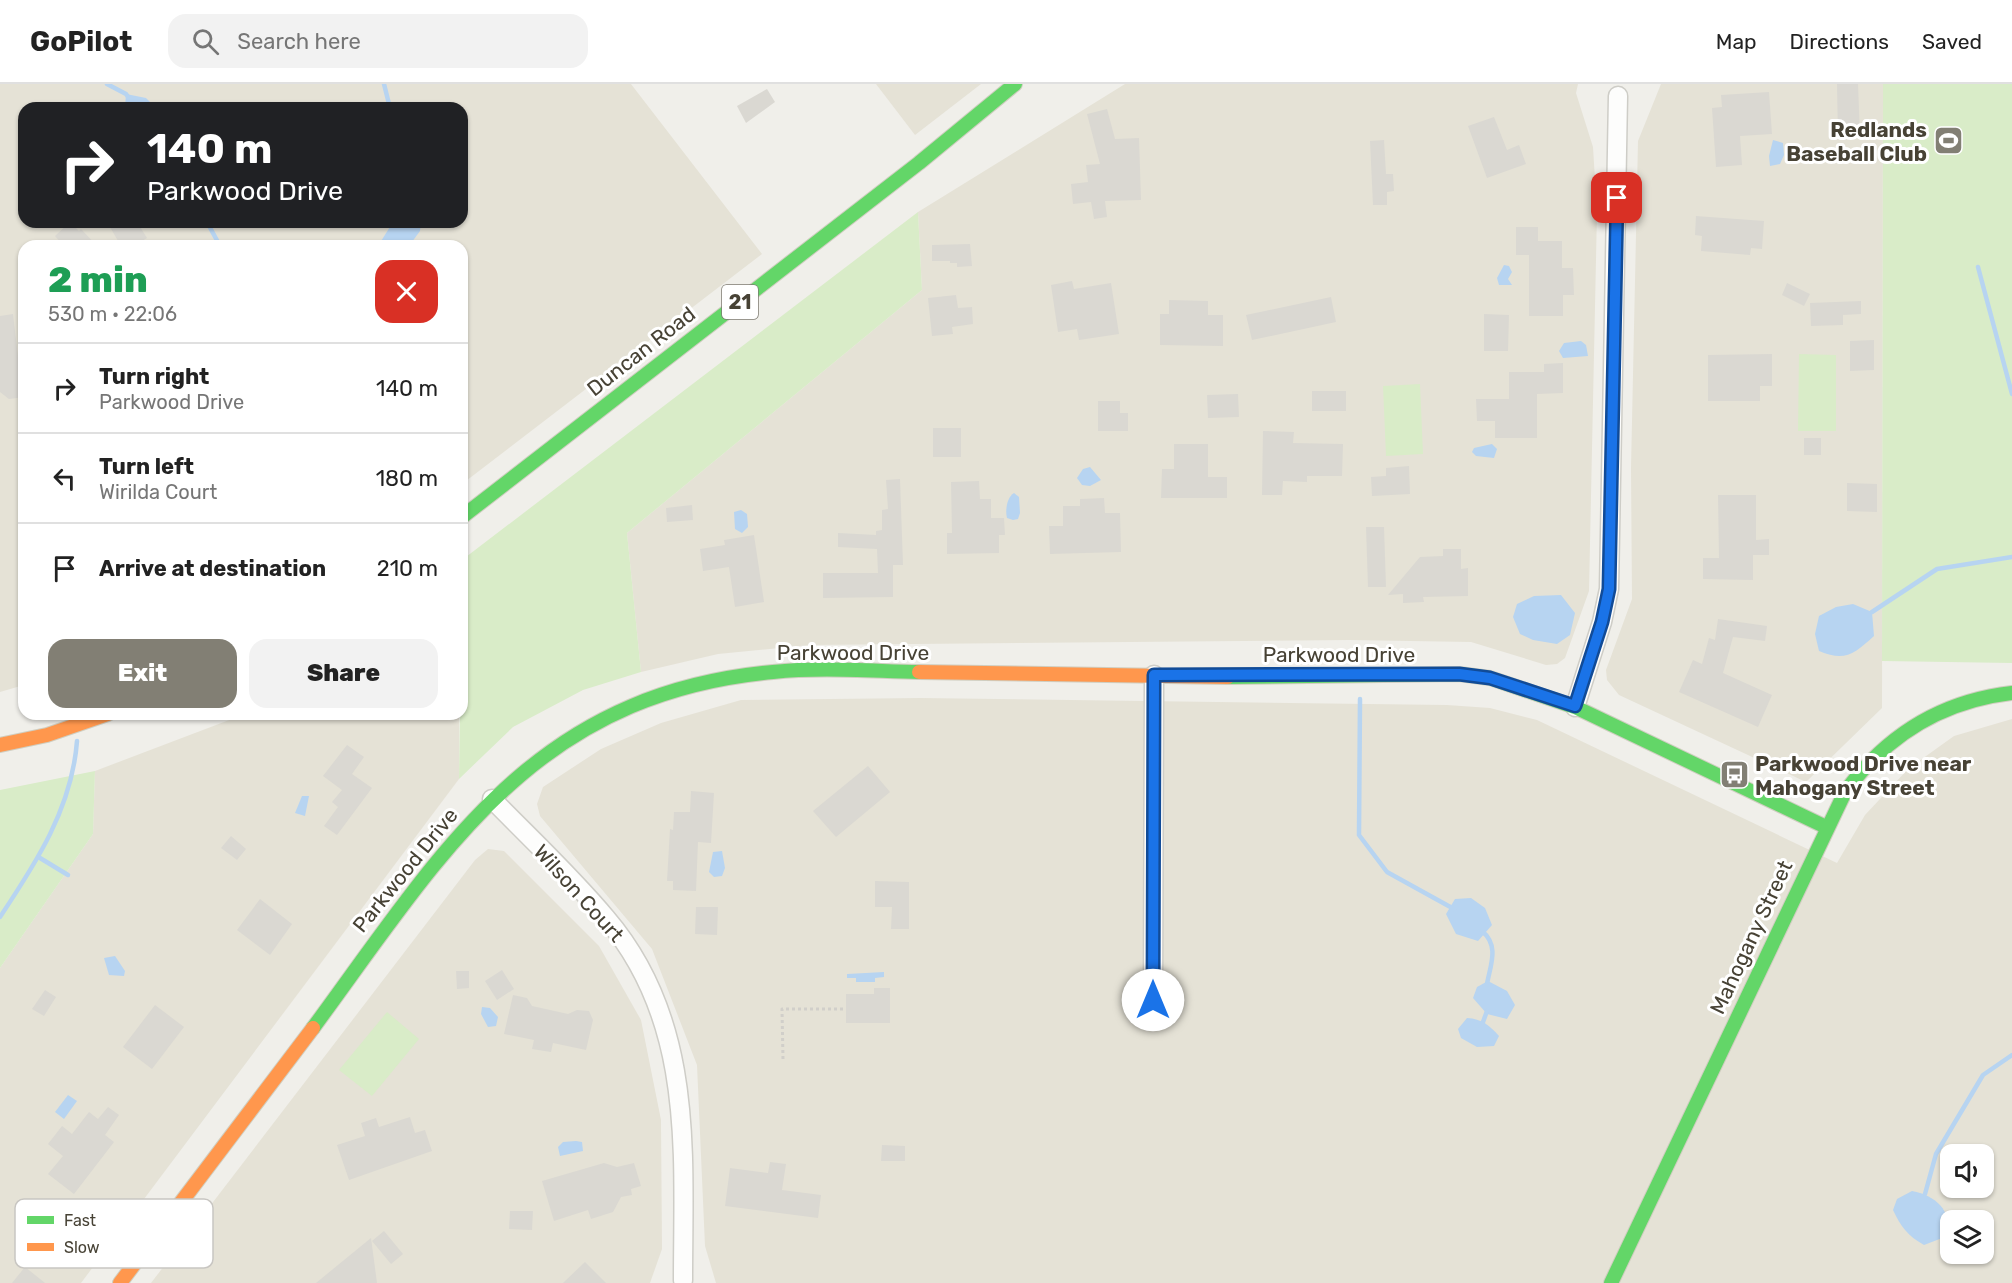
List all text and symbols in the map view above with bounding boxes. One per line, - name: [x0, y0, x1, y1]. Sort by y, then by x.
- search box: [168, 14, 588, 68]
- text: GoPilot: [30, 25, 132, 58]
- icon: search: [189, 25, 222, 58]
- text: Search here: [237, 28, 361, 55]
- text: Map: [1716, 29, 1757, 54]
- text: Directions: [1790, 29, 1889, 54]
- text: Saved: [1922, 29, 1982, 54]
- place label: Redlands Baseball Club: [1786, 117, 1927, 166]
- text: 140 m: [147, 124, 273, 174]
- sports icon: Redlands Baseball Club: [1932, 125, 1964, 157]
- icon: right: [48, 126, 126, 204]
- pin: [1591, 172, 1642, 223]
- text: Parkwood Drive: [147, 175, 343, 207]
- icon: arrive: [1600, 181, 1633, 214]
- text: 2 min: [48, 258, 148, 301]
- button: close: [375, 260, 438, 323]
- road number: 21: [722, 285, 758, 319]
- street label: Duncan Road: [582, 301, 700, 401]
- text: 530 m · 22:06: [48, 302, 177, 326]
- text: Turn right: [99, 363, 209, 390]
- icon: right: [48, 372, 81, 405]
- text: 140 m: [376, 375, 438, 402]
- text: Parkwood Drive: [99, 390, 244, 414]
- text: Turn left: [99, 453, 194, 480]
- icon: left: [48, 462, 81, 495]
- text: 180 m: [376, 465, 438, 492]
- text: Wirilda Court: [99, 480, 217, 504]
- icon: arrive: [48, 552, 81, 585]
- text: Arrive at destination: [99, 555, 326, 582]
- text: 210 m: [377, 555, 438, 582]
- button: Exit: [48, 639, 237, 708]
- button: Share: [249, 639, 438, 708]
- street label: Parkwood Drive: [777, 640, 929, 665]
- street label: Parkwood Drive: [1263, 642, 1415, 667]
- place label: Parkwood Drive near Mahogany Street: [1755, 751, 1972, 800]
- bus stop icon: Parkwood Drive near Mahogany Street: [1718, 759, 1750, 791]
- street label: Parkwood Drive: [347, 803, 463, 937]
- street label: Wilson Court: [529, 839, 629, 947]
- street label: Mahogany Street: [1704, 856, 1798, 1018]
- position arrow: [1121, 968, 1185, 1032]
- map controls: [1940, 1144, 1994, 1264]
- button: sound: [1940, 1144, 1994, 1198]
- legend: [15, 1199, 213, 1268]
- button: layers: [1940, 1210, 1994, 1264]
- text: Fast: [64, 1211, 96, 1230]
- text: Slow: [64, 1238, 100, 1257]

